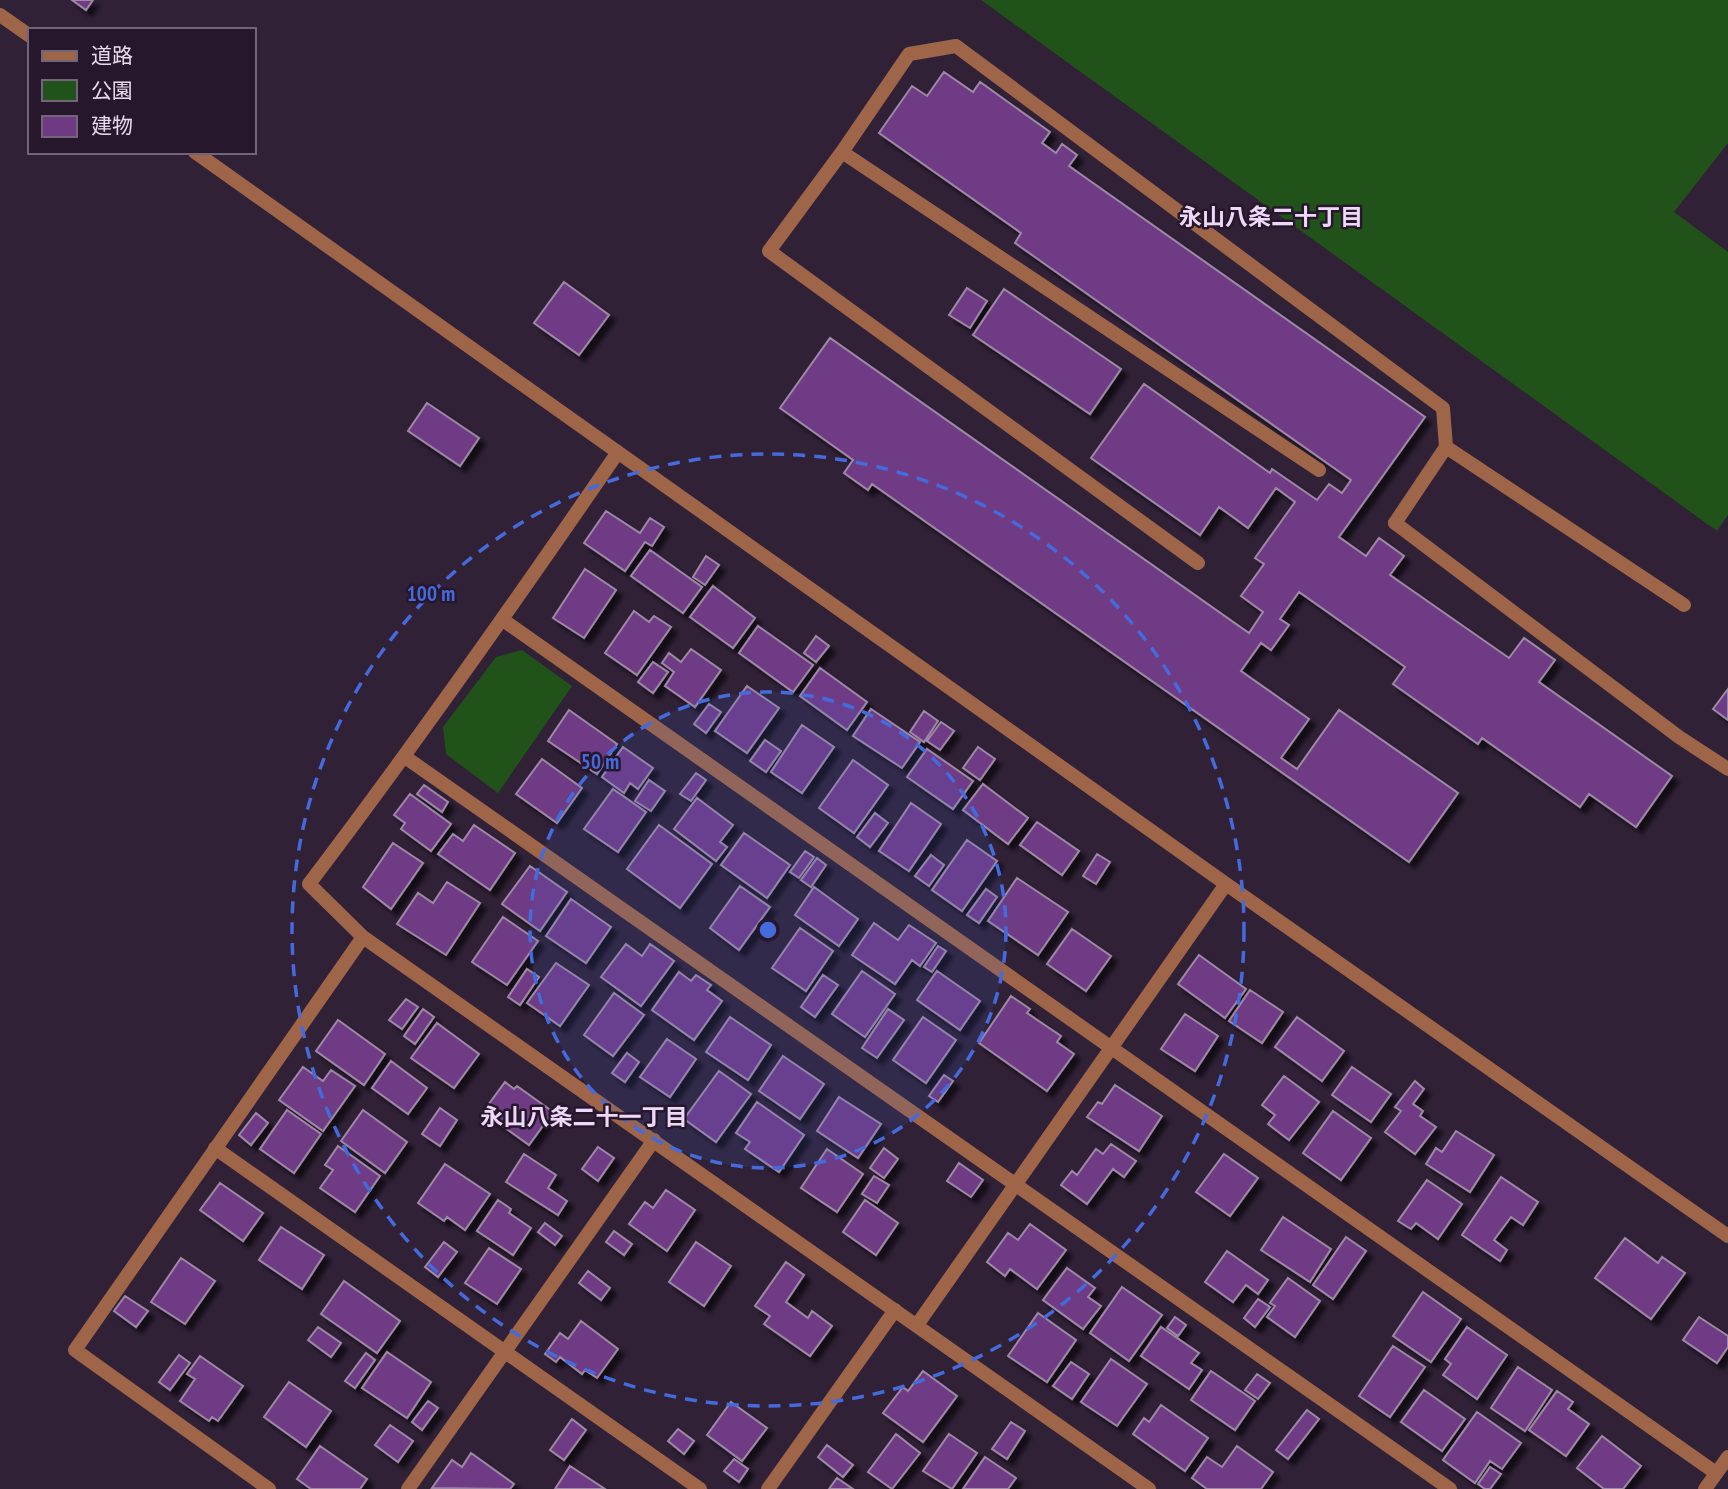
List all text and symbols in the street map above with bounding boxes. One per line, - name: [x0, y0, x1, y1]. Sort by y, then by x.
- legend: [28, 28, 256, 154]
- text: 道路: [91, 42, 133, 69]
- text: 公園: [91, 77, 133, 104]
- text: 建物: [91, 112, 133, 139]
- district label: 永山八条二十丁目: [1179, 202, 1363, 231]
- text: 100 m: [407, 580, 455, 607]
- text: 50 m: [581, 748, 619, 775]
- centre of rings: [756, 918, 780, 942]
- district label: 永山八条二十一丁目: [481, 1102, 688, 1131]

